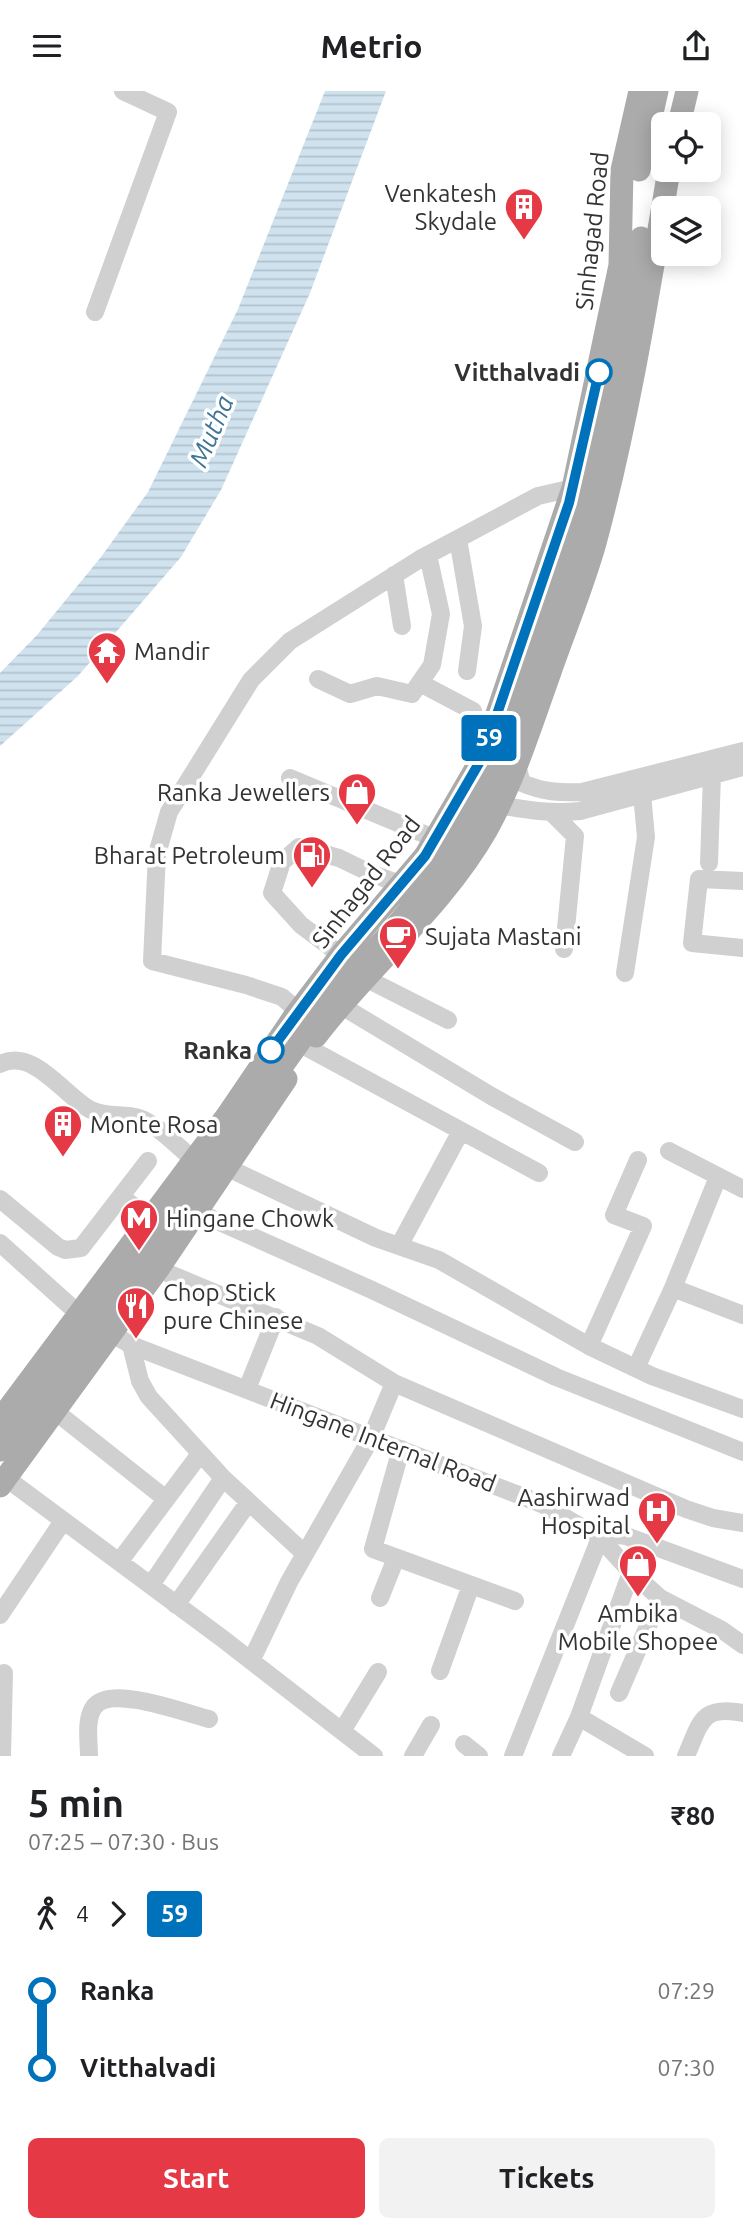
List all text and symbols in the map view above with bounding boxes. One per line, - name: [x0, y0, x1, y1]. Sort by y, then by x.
- icon: menu: [28, 27, 66, 65]
- icon: share: [677, 27, 715, 65]
- text: Metrio: [320, 28, 423, 64]
- map controls: [651, 112, 721, 266]
- button: locate: [651, 112, 721, 182]
- street label: Sinhagad Road: [570, 150, 614, 312]
- place label: Venkatesh Skydale: [384, 180, 497, 235]
- building icon: Venkatesh Skydale: [503, 186, 545, 241]
- button: layers: [651, 196, 721, 266]
- place label: Vitthalvadi: [454, 359, 580, 386]
- marker: Vitthalvadi: [586, 359, 612, 385]
- water label: Mutha: [183, 391, 239, 471]
- temple icon: Mandir: [86, 630, 128, 685]
- place label: Mandir: [134, 638, 210, 665]
- line badge: 59: [458, 715, 520, 761]
- text: 59: [475, 724, 503, 751]
- shop icon: Ranka Jewellers: [336, 771, 378, 826]
- place label: Ranka Jewellers: [157, 779, 330, 806]
- street label: Sinhagad Road: [306, 811, 426, 953]
- fuel station icon: Bharat Petroleum: [291, 834, 333, 889]
- place label: Bharat Petroleum: [94, 842, 285, 869]
- cafe icon: Sujata Mastani: [377, 915, 419, 970]
- place label: Sujata Mastani: [425, 923, 582, 950]
- place label: Ranka: [183, 1037, 252, 1064]
- marker: Ranka: [258, 1037, 284, 1063]
- building icon: Monte Rosa: [42, 1103, 84, 1158]
- place label: Monte Rosa: [90, 1111, 218, 1138]
- metro station icon: Hingane Chowk: [118, 1197, 160, 1252]
- place label: Hingane Chowk: [166, 1205, 334, 1232]
- place label: Chop Stick pure Chinese: [163, 1279, 303, 1334]
- restaurant icon: Chop Stick pure Chinese: [115, 1285, 157, 1340]
- street label: Hingane Internal Road: [266, 1386, 500, 1498]
- place label: Aashirwad Hospital: [518, 1484, 630, 1539]
- hospital icon: Aashirwad Hospital: [636, 1490, 678, 1545]
- shop icon: Ambika Mobile Shopee: [617, 1543, 659, 1598]
- place label: Ambika Mobile Shopee: [558, 1600, 718, 1655]
- text: 5 min: [28, 1782, 124, 1824]
- text: ₹80: [671, 1801, 715, 1830]
- text: 07:25 – 07:30 · Bus: [28, 1829, 219, 1854]
- icon: walk: [28, 1895, 66, 1933]
- icon: forward: [99, 1895, 137, 1933]
- text: 59: [161, 1900, 188, 1927]
- text: 4: [76, 1901, 89, 1926]
- text: Ranka: [80, 1976, 154, 2005]
- text: 07:29: [657, 1978, 715, 2003]
- text: Vitthalvadi: [80, 2053, 216, 2082]
- text: 07:30: [657, 2055, 715, 2080]
- button: Start: [28, 2138, 365, 2218]
- button: Tickets: [379, 2138, 715, 2218]

